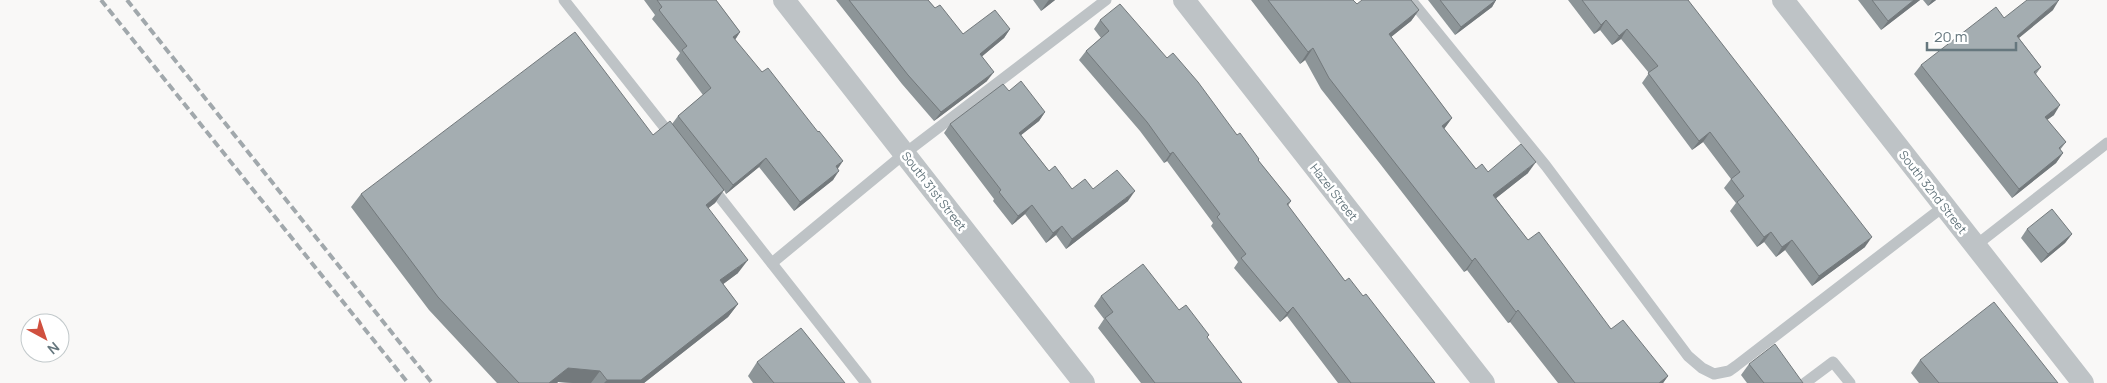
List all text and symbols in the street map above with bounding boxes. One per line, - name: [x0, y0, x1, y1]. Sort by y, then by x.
- scale bar: [1927, 20, 2016, 52]
- text: 20 m: [1934, 26, 1967, 47]
- street label: South 32nd Street: [1895, 147, 1971, 237]
- street label: South 31st Street: [898, 148, 970, 234]
- street label: Hazel Street: [1306, 160, 1362, 224]
- north arrow: [20, 313, 70, 363]
- text: N: [44, 338, 64, 359]

